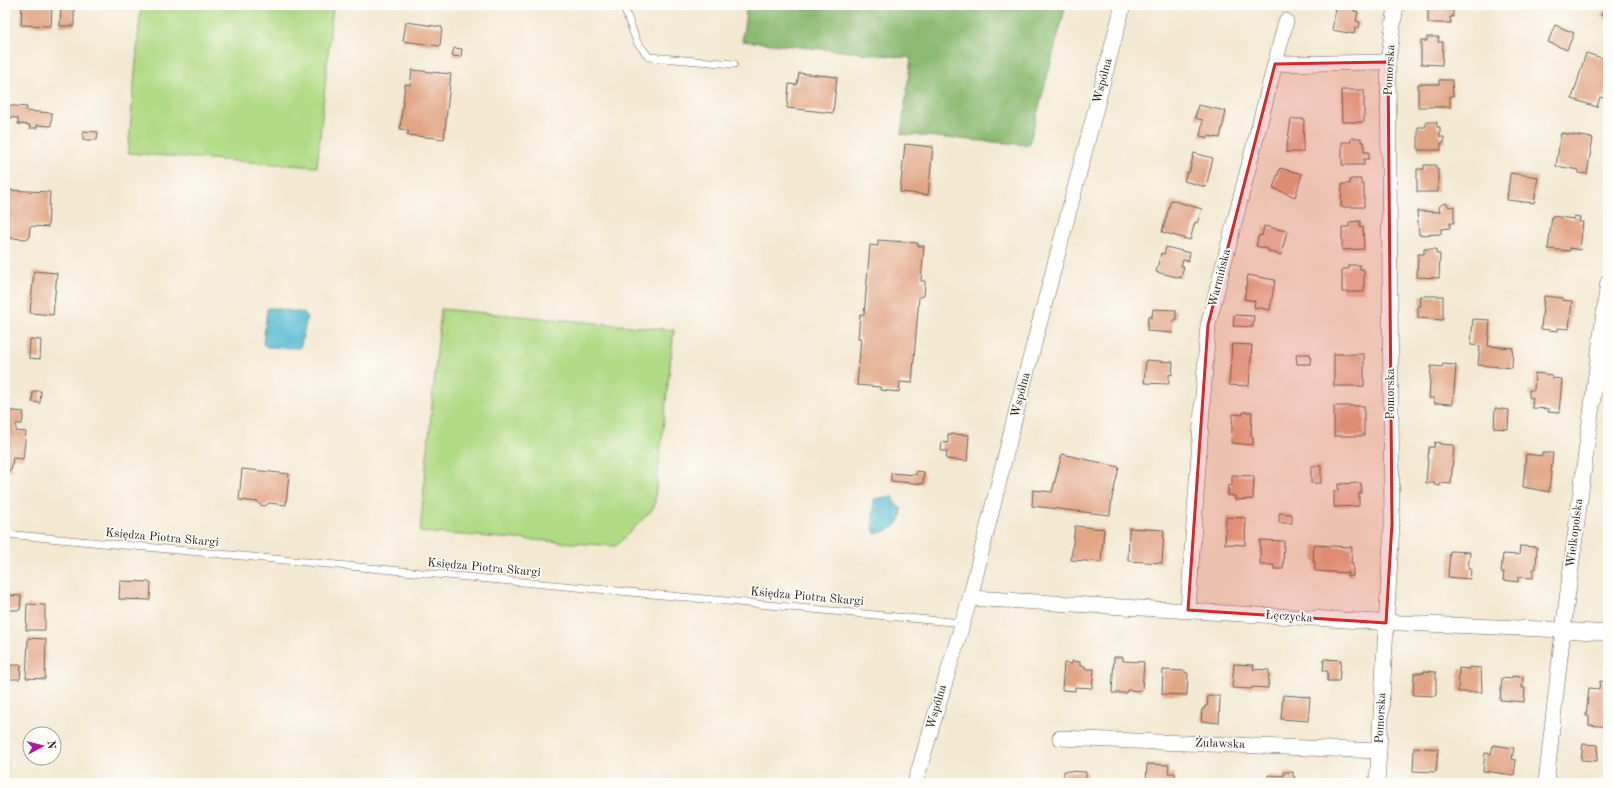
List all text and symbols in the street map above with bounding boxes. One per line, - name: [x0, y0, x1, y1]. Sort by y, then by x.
- street label: Pomorska: [1383, 44, 1397, 96]
- street label: Wspólna: [1091, 57, 1115, 105]
- street label: Warmińska: [1207, 248, 1233, 308]
- street label: Pomorska: [1385, 368, 1397, 420]
- street label: Wspólna: [1009, 371, 1033, 419]
- street label: Wielkopolska: [1565, 498, 1585, 568]
- street label: Księdza Piotra Skargi: [105, 527, 219, 549]
- street label: Księdza Piotra Skargi: [427, 557, 541, 579]
- street label: Księdza Piotra Skargi: [750, 586, 864, 608]
- street label: Łęczycka: [1265, 609, 1313, 625]
- street label: Wspólna: [925, 683, 949, 731]
- street label: Pomorska: [1374, 692, 1388, 744]
- north arrow: [22, 726, 62, 766]
- street label: Żuławska: [1195, 733, 1245, 751]
- text: N: [44, 740, 56, 750]

